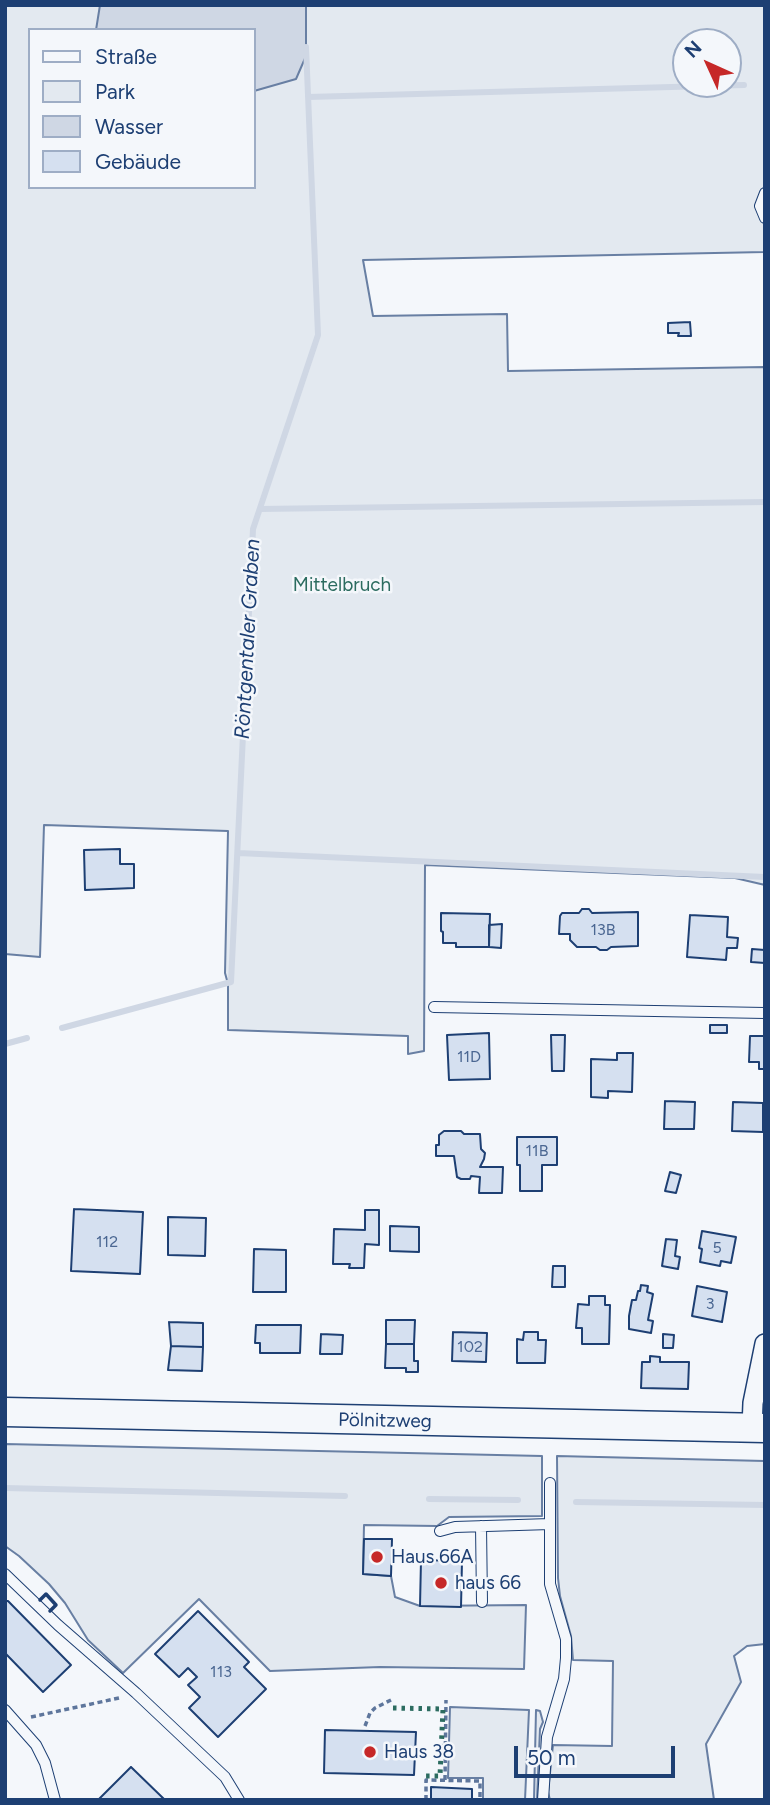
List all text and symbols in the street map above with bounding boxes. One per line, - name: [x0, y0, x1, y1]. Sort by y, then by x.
- legend: [28, 28, 256, 189]
- north arrow: [672, 28, 742, 98]
- text: N: [680, 36, 707, 63]
- text: Straße: [95, 44, 157, 69]
- text: Park: [95, 79, 135, 104]
- text: Wasser: [95, 114, 163, 139]
- text: Gebäude: [95, 149, 181, 174]
- water label: Röntgentaler Graben: [230, 538, 266, 740]
- park label: Mittelbruch: [293, 574, 391, 596]
- house number: 13B: [590, 920, 616, 940]
- house number: 11D: [457, 1047, 481, 1067]
- house number: 11B: [526, 1141, 548, 1161]
- house number: 112: [96, 1232, 118, 1252]
- house number: 5: [712, 1238, 722, 1258]
- house number: 3: [706, 1294, 714, 1314]
- house number: 102: [457, 1337, 483, 1357]
- street label: Pölnitzweg: [338, 1409, 432, 1433]
- place label: Haus 66A: [391, 1546, 473, 1568]
- marker: Haus 66A: [369, 1549, 385, 1565]
- place label: haus 66: [455, 1572, 521, 1594]
- marker: haus 66: [433, 1575, 449, 1591]
- house number: 113: [210, 1662, 232, 1682]
- scale bar: [518, 1731, 679, 1775]
- place label: Haus 38: [384, 1741, 454, 1763]
- marker: Haus 38: [362, 1744, 378, 1760]
- text: 50 m: [527, 1745, 576, 1770]

